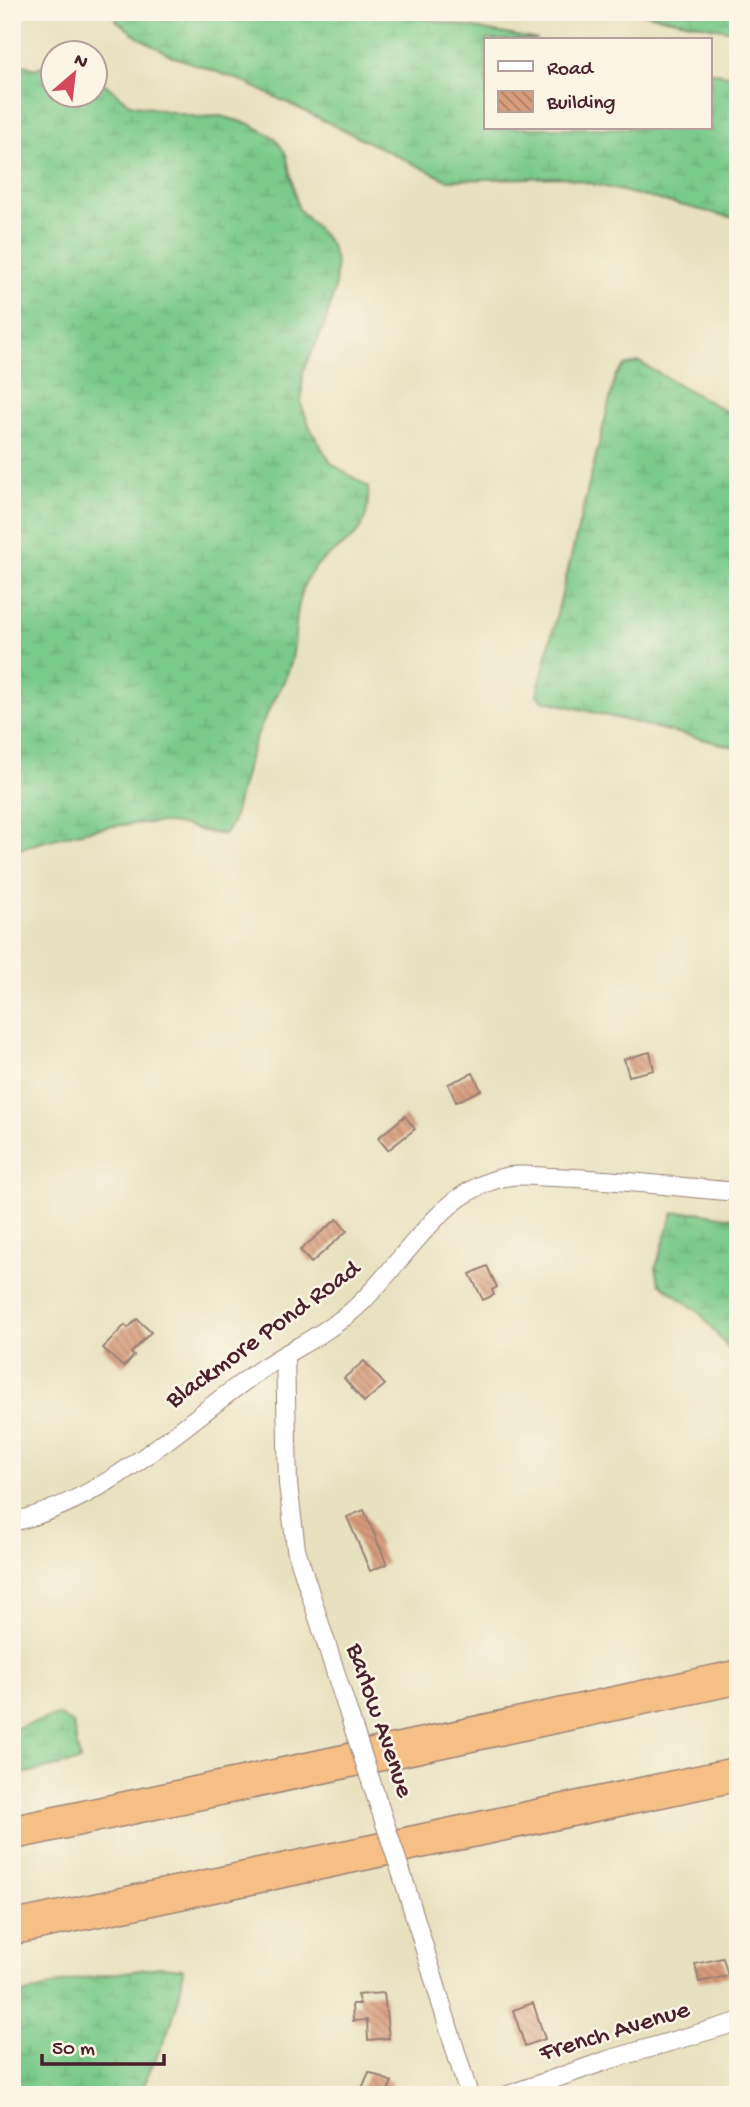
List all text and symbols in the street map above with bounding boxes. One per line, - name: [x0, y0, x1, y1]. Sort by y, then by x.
- north arrow: [38, 38, 108, 108]
- legend: [484, 38, 712, 130]
- text: N: [69, 49, 91, 75]
- text: Road: [547, 58, 595, 83]
- text: Building: [546, 92, 616, 117]
- street label: Blackmore Pond Road: [160, 1254, 369, 1418]
- street label: Barlow Avenue: [337, 1639, 419, 1803]
- street label: French Avenue: [535, 1995, 694, 2071]
- scale bar: [42, 2023, 164, 2067]
- text: 50 m: [52, 2038, 95, 2063]

